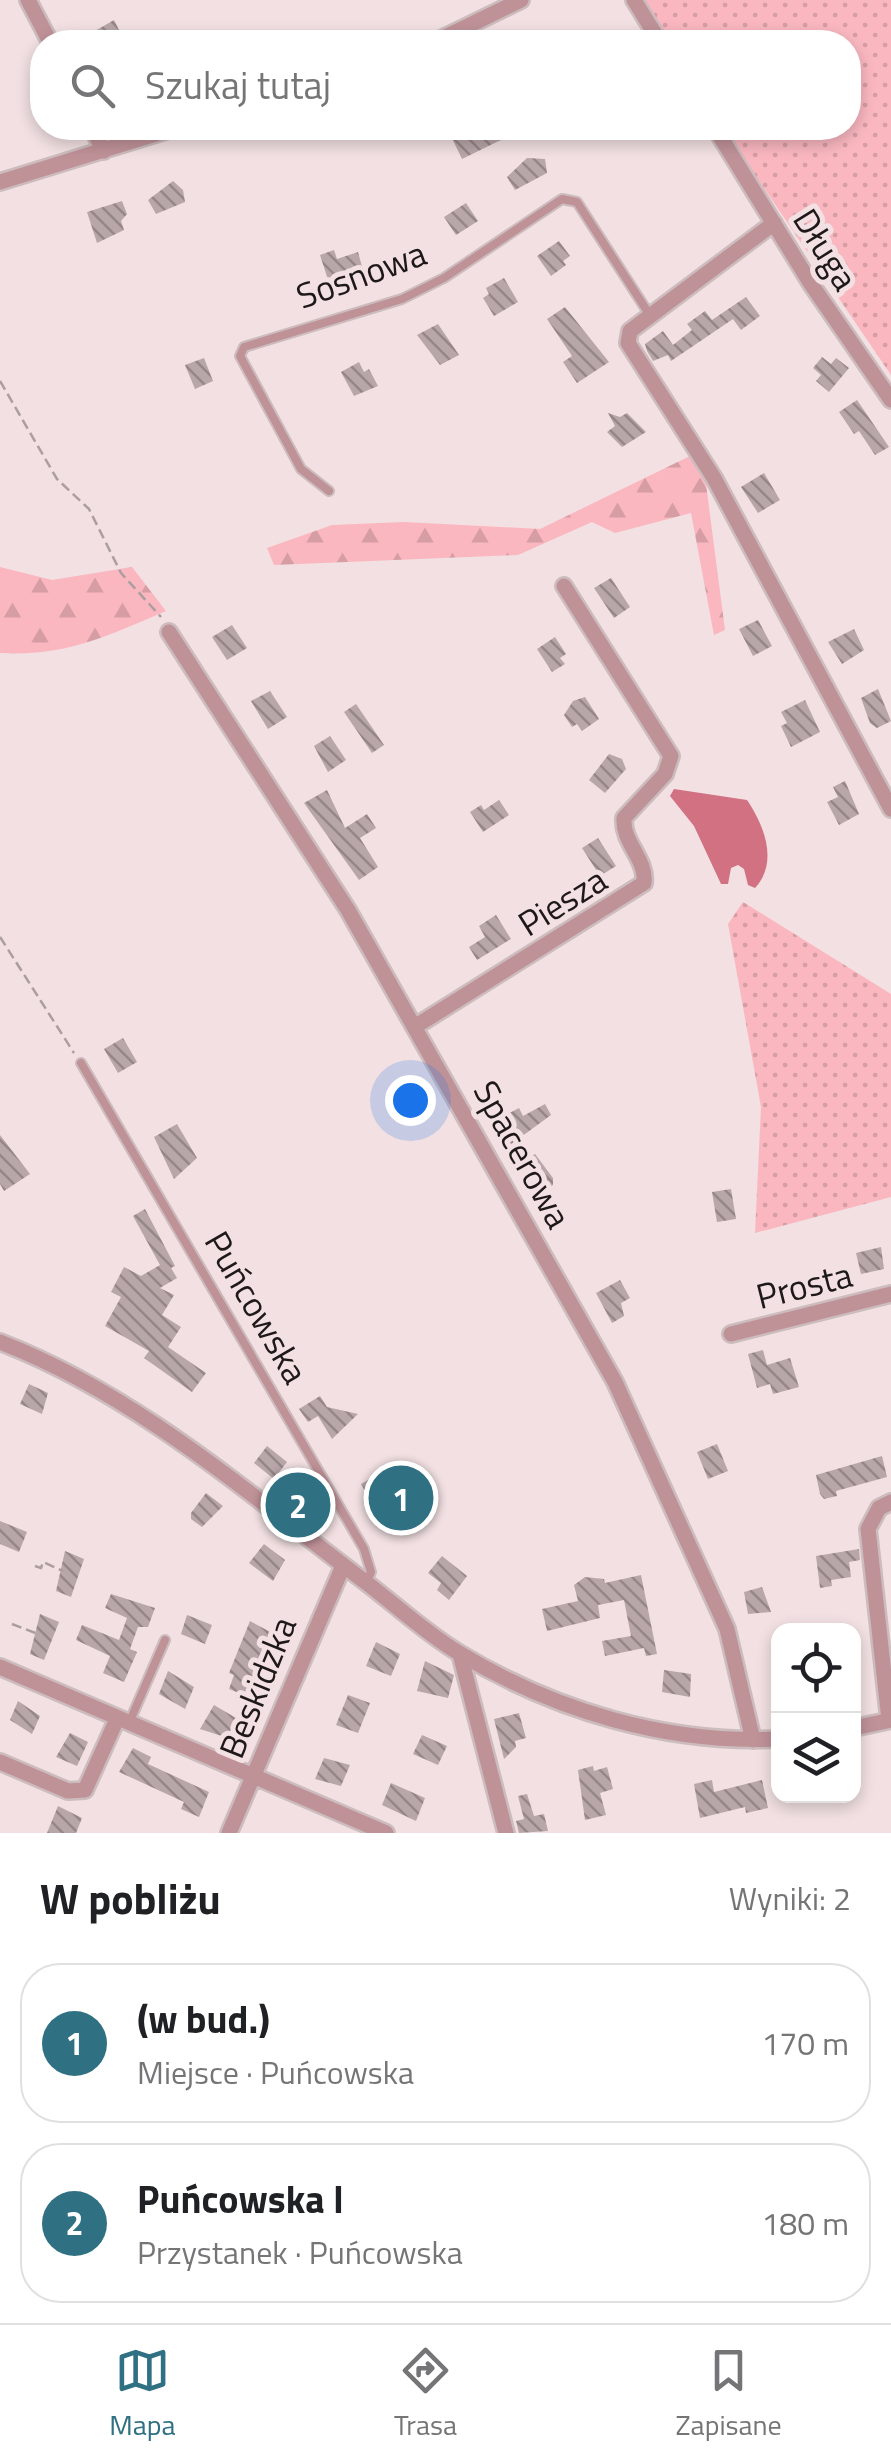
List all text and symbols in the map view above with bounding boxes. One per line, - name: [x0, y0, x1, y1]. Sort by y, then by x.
- search box: [30, 30, 861, 140]
- text: Szukaj tutaj: [145, 56, 331, 114]
- icon: search: [65, 58, 120, 113]
- street label: Długa: [780, 198, 872, 300]
- street label: Sosnowa: [288, 226, 434, 322]
- street label: Piesza: [507, 853, 617, 949]
- street label: Spacerowa: [460, 1070, 586, 1238]
- your location: [385, 1075, 436, 1126]
- street label: Puńcowska: [191, 1221, 323, 1393]
- street label: Prosta: [750, 1247, 858, 1323]
- pin: 1: [368, 1460, 434, 1536]
- pin: 2: [266, 1468, 330, 1542]
- street label: Beskidzka: [204, 1608, 310, 1766]
- map controls: [771, 1623, 861, 1803]
- button: locate: [771, 1623, 861, 1713]
- button: layers: [771, 1713, 861, 1803]
- text: W pobliżu: [40, 1866, 221, 1930]
- text: Wyniki: 2: [729, 1874, 851, 1922]
- text: (w bud.): [137, 1990, 270, 2048]
- text: 1: [66, 2019, 83, 2067]
- text: 170 m: [761, 2019, 849, 2067]
- text: Miejsce · Puńcowska: [137, 2048, 414, 2096]
- text: Puńcowska I: [137, 2170, 344, 2228]
- text: 2: [66, 2199, 83, 2247]
- text: 180 m: [761, 2199, 849, 2247]
- text: Przystanek · Puńcowska: [137, 2228, 463, 2276]
- tab: Mapa: [109, 2343, 176, 2446]
- tab: Trasa: [394, 2343, 457, 2446]
- tab: Zapisane: [676, 2343, 782, 2446]

